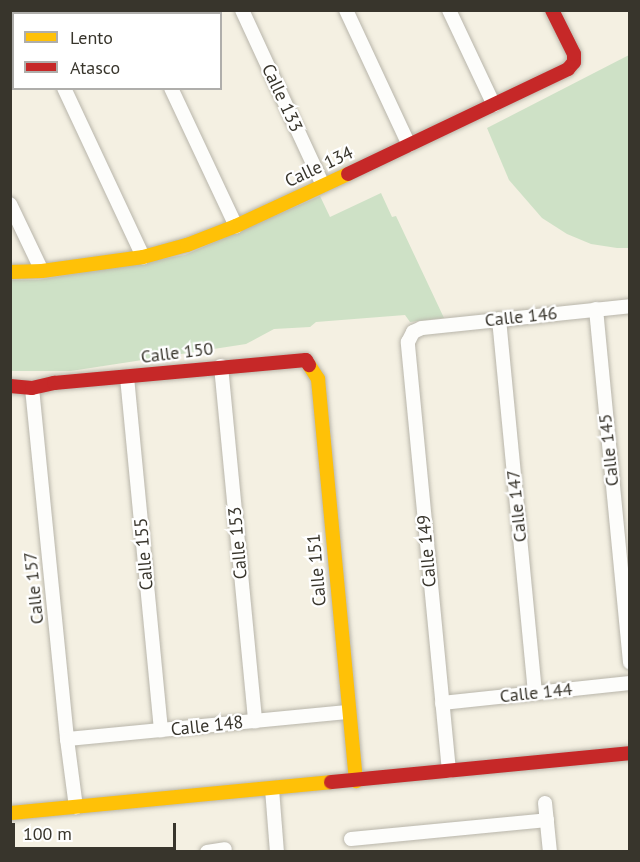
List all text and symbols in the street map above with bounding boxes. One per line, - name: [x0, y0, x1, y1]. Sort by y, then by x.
- legend: [12, 12, 222, 90]
- text: Lento: [70, 26, 113, 49]
- text: Atasco: [70, 56, 120, 79]
- street label: Calle 133: [257, 60, 307, 136]
- street label: Calle 134: [281, 142, 357, 192]
- street label: Calle 146: [484, 302, 558, 332]
- street label: Calle 150: [140, 338, 214, 368]
- street label: Calle 145: [594, 413, 624, 487]
- street label: Calle 147: [502, 469, 532, 543]
- street label: Calle 153: [224, 506, 252, 580]
- street label: Calle 149: [413, 514, 441, 588]
- street label: Calle 155: [130, 517, 158, 591]
- street label: Calle 151: [303, 533, 331, 607]
- street label: Calle 157: [19, 551, 49, 625]
- street label: Calle 144: [499, 678, 573, 708]
- street label: Calle 148: [170, 711, 244, 741]
- scale bar: [15, 811, 178, 849]
- text: 100 m: [23, 822, 72, 845]

